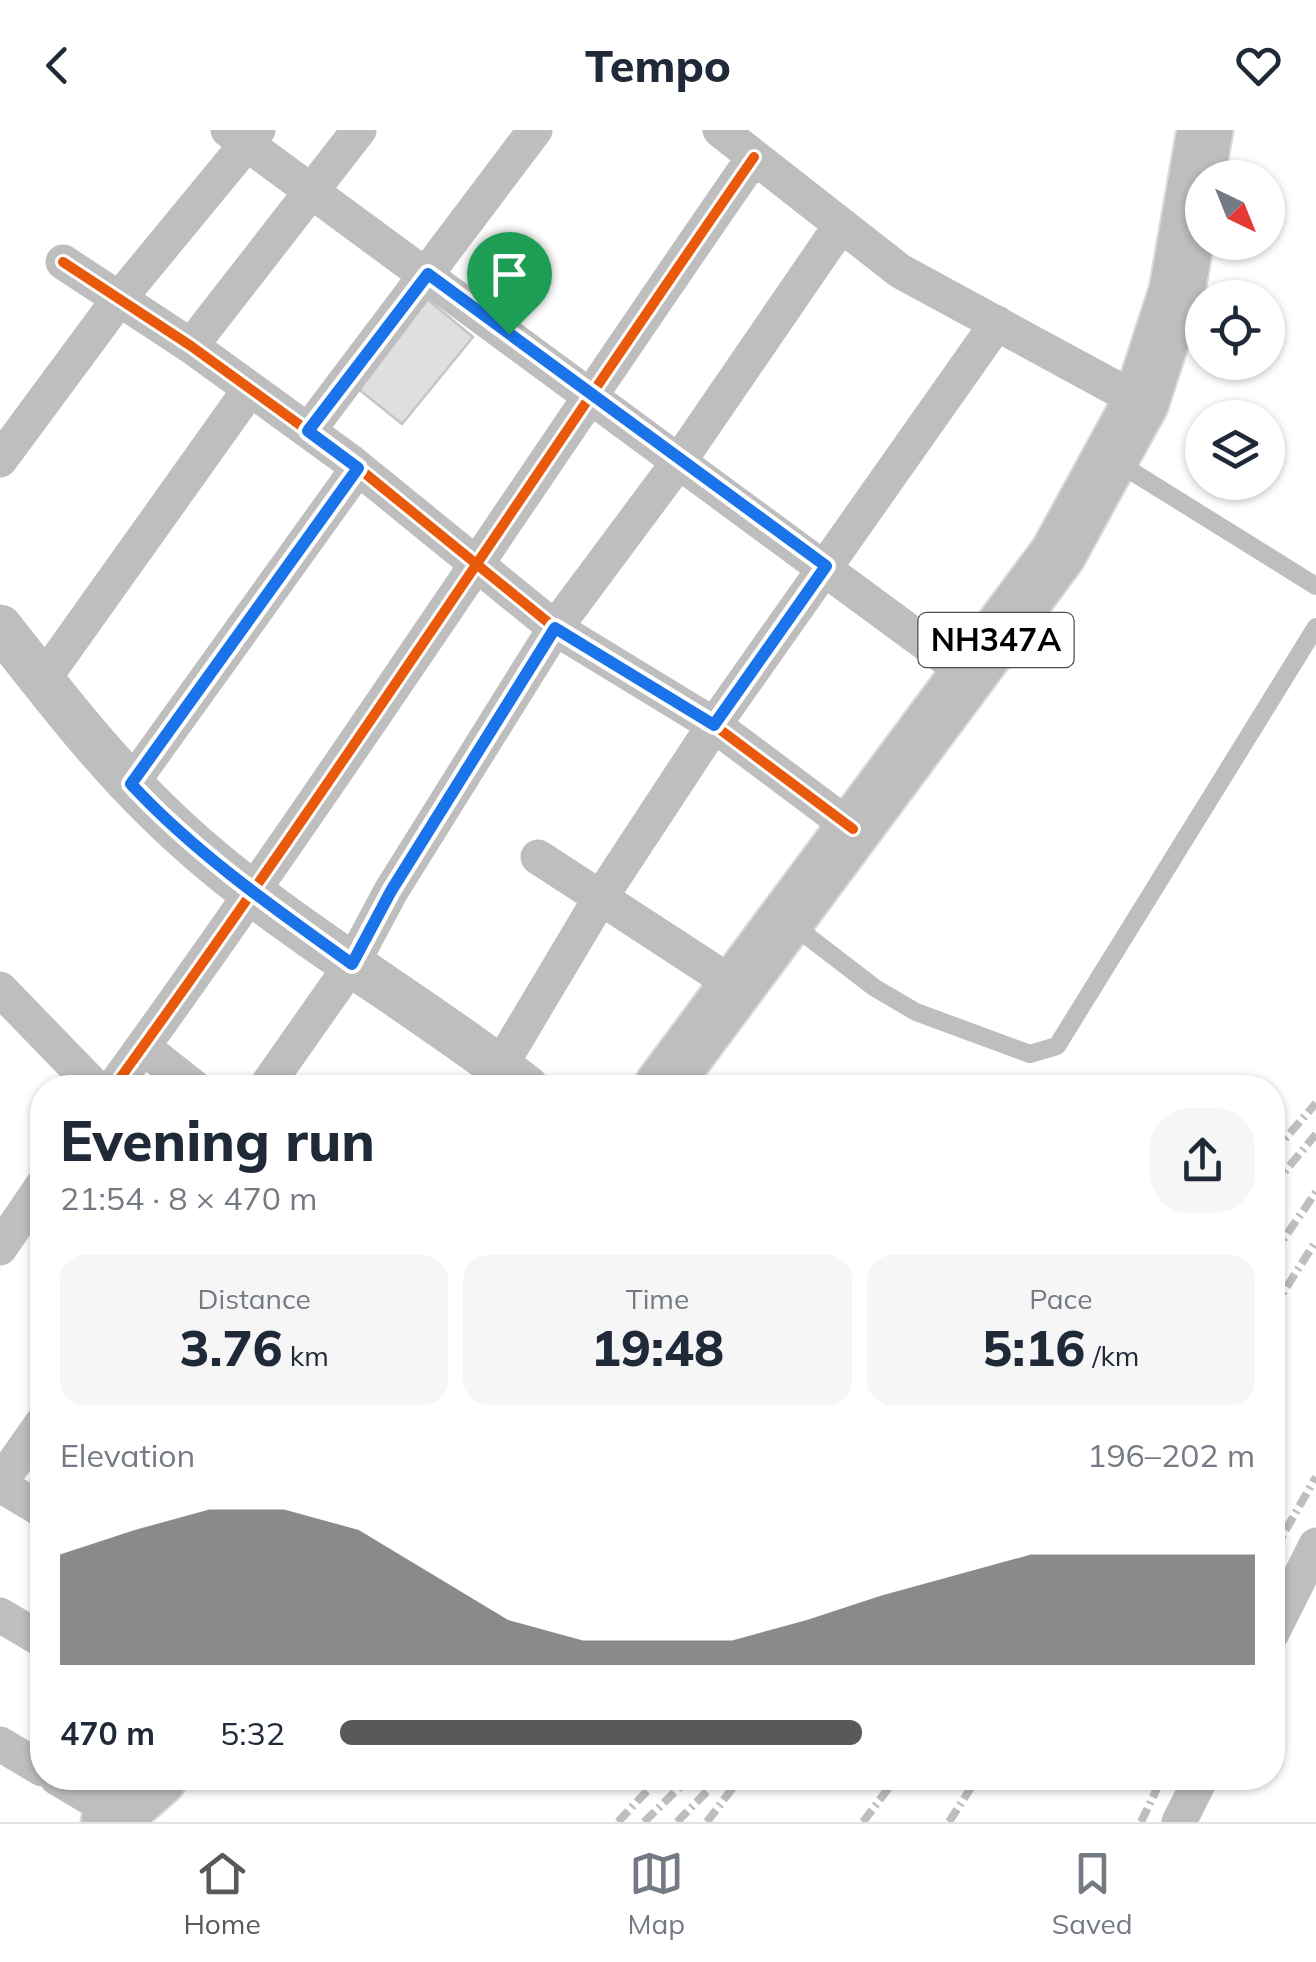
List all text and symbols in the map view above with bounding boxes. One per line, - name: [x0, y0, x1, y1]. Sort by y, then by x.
- text: Tempo: [585, 37, 731, 93]
- icon: back: [30, 38, 85, 93]
- icon: heart: [1231, 38, 1286, 93]
- north arrow: [1185, 160, 1285, 260]
- map controls: [1185, 160, 1285, 500]
- pin: [467, 232, 552, 335]
- icon: arrive: [482, 247, 537, 302]
- button: locate: [1185, 280, 1285, 380]
- button: layers: [1185, 400, 1285, 500]
- road number: NH347A: [918, 613, 1074, 667]
- text: Evening run: [60, 1106, 375, 1175]
- button: share: [1150, 1108, 1255, 1213]
- text: 21:54 · 8 × 470 m: [60, 1178, 317, 1218]
- text: Distance: [198, 1281, 311, 1316]
- text: Time: [626, 1281, 689, 1316]
- text: Pace: [1029, 1281, 1092, 1316]
- text: 3.76: [180, 1316, 283, 1379]
- text: 19:48: [591, 1316, 724, 1379]
- text: 5:16: [982, 1316, 1085, 1379]
- text: km: [283, 1338, 329, 1373]
- text: /km: [1085, 1338, 1139, 1373]
- text: Elevation: [60, 1435, 195, 1475]
- text: 196–202 m: [1087, 1435, 1255, 1475]
- text: 470 m: [60, 1713, 155, 1753]
- text: 5:32: [220, 1713, 285, 1753]
- tab: Home: [183, 1846, 261, 1941]
- tab: Map: [627, 1846, 685, 1941]
- tab: Saved: [1052, 1846, 1133, 1941]

